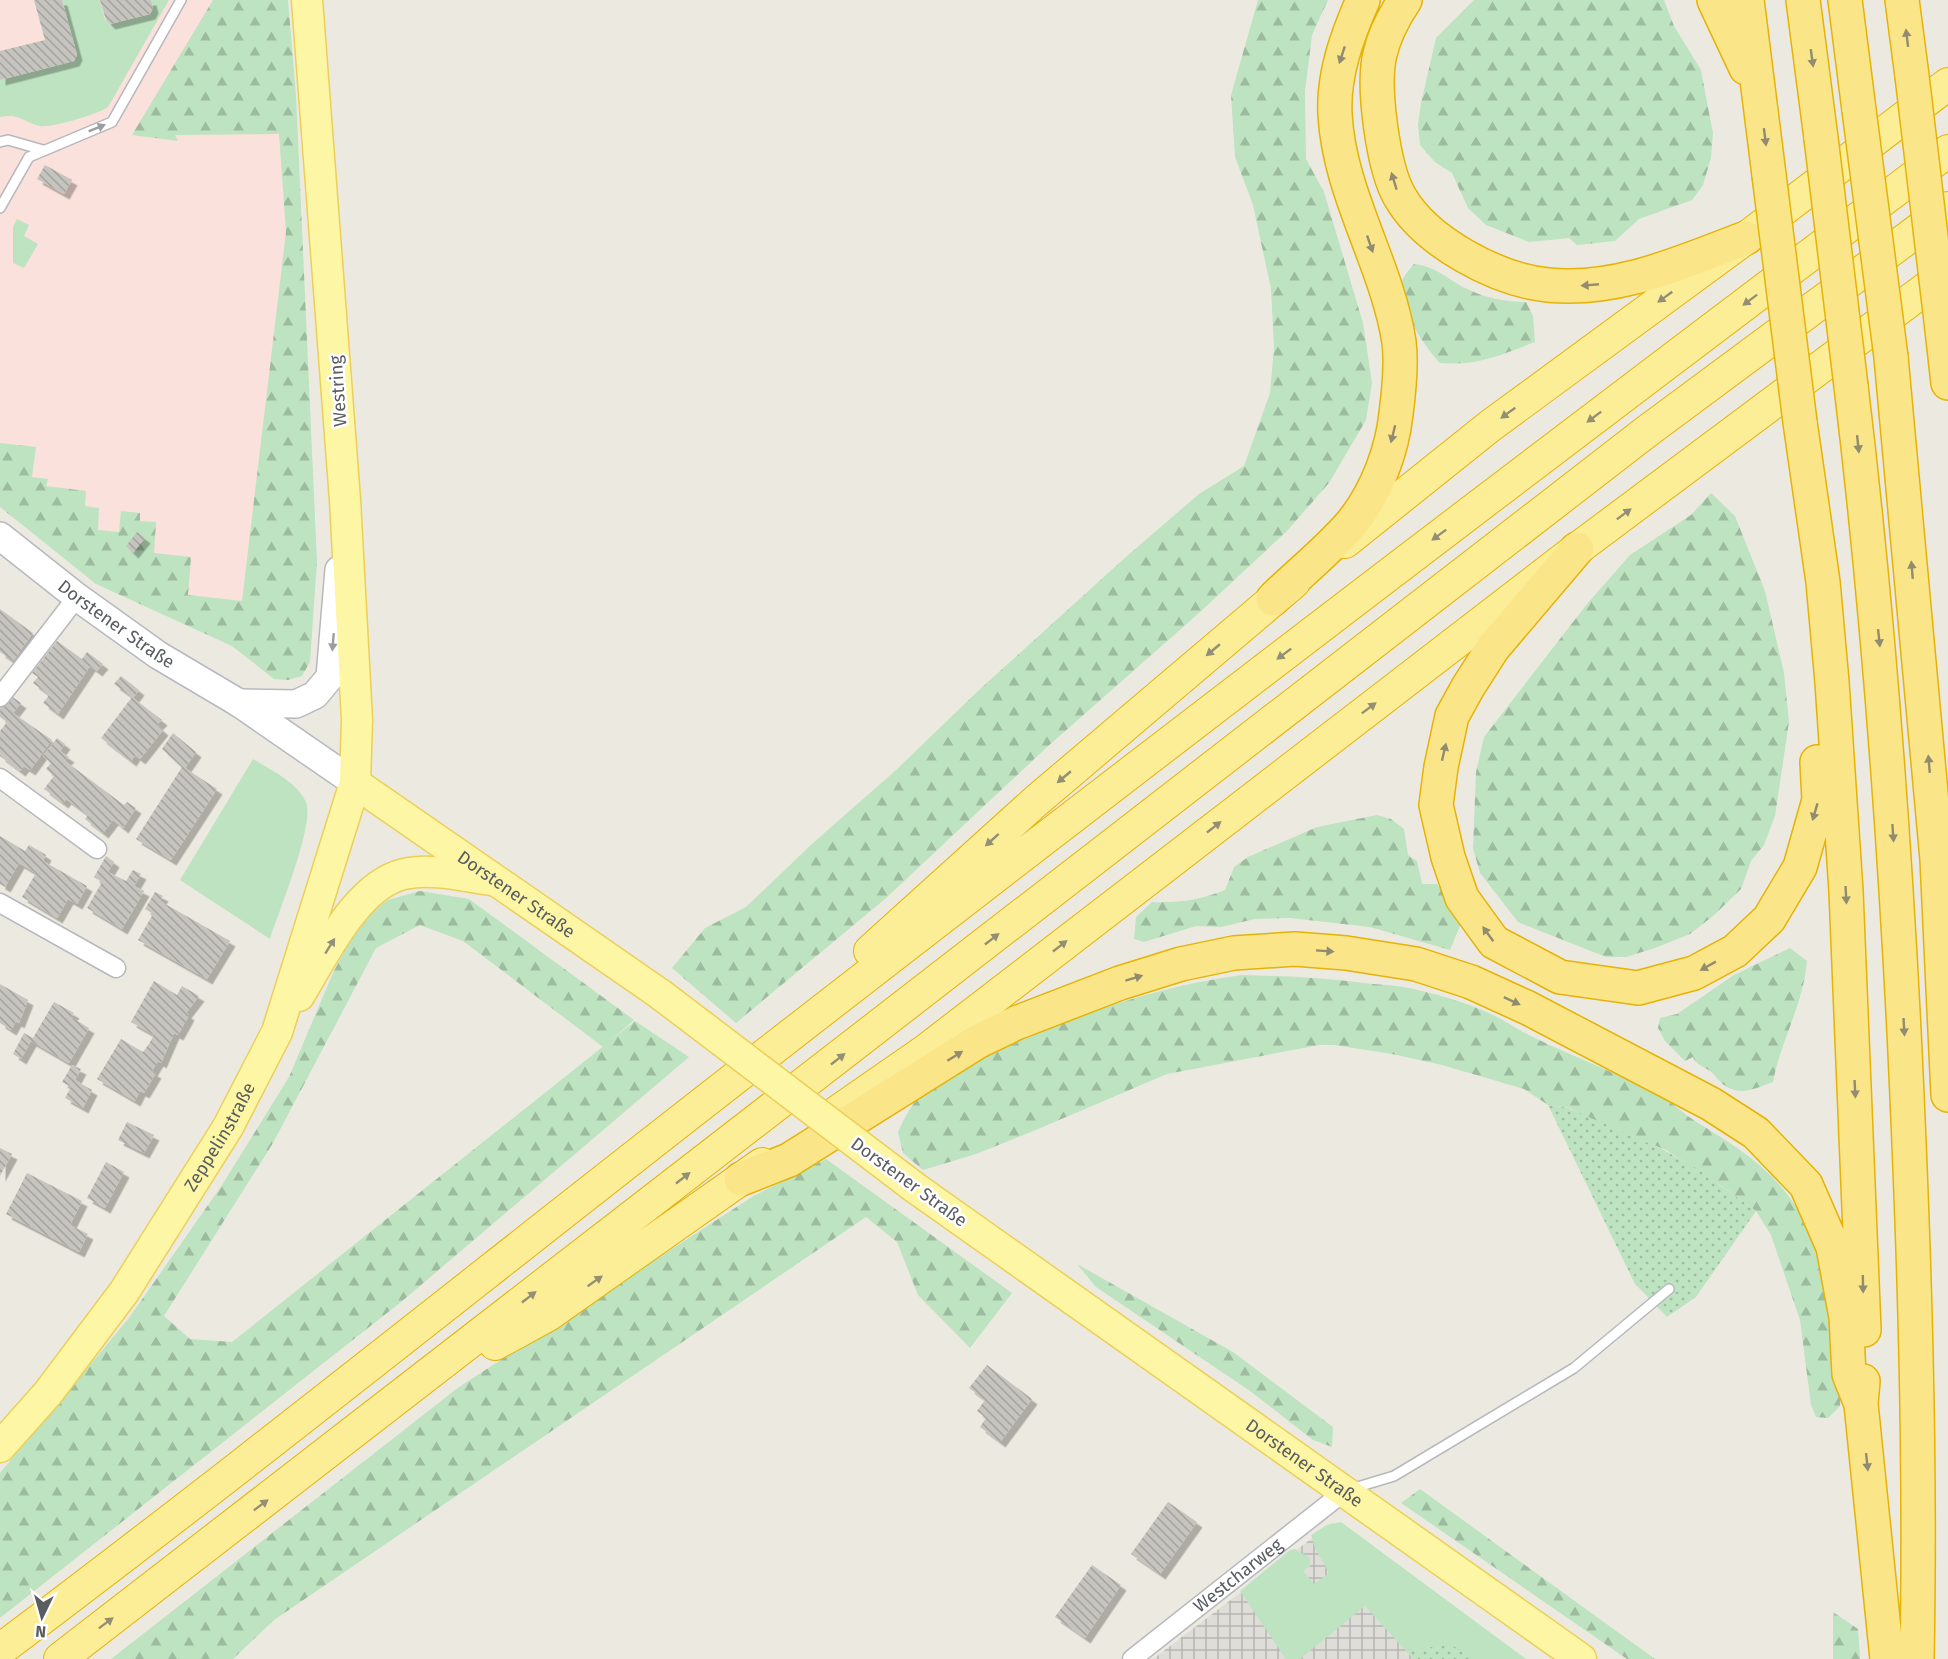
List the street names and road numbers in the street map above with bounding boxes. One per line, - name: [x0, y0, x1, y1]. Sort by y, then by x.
- street label: Westring: [324, 354, 351, 427]
- street label: Dorstener Straße: [53, 575, 178, 673]
- street label: Dorstener Straße: [453, 846, 579, 943]
- street label: Zeppelinstraße: [179, 1079, 260, 1195]
- street label: Dorstener Straße: [847, 1132, 971, 1232]
- street label: Dorstener Straße: [1241, 1414, 1367, 1512]
- street label: Westcharweg: [1189, 1533, 1287, 1617]

